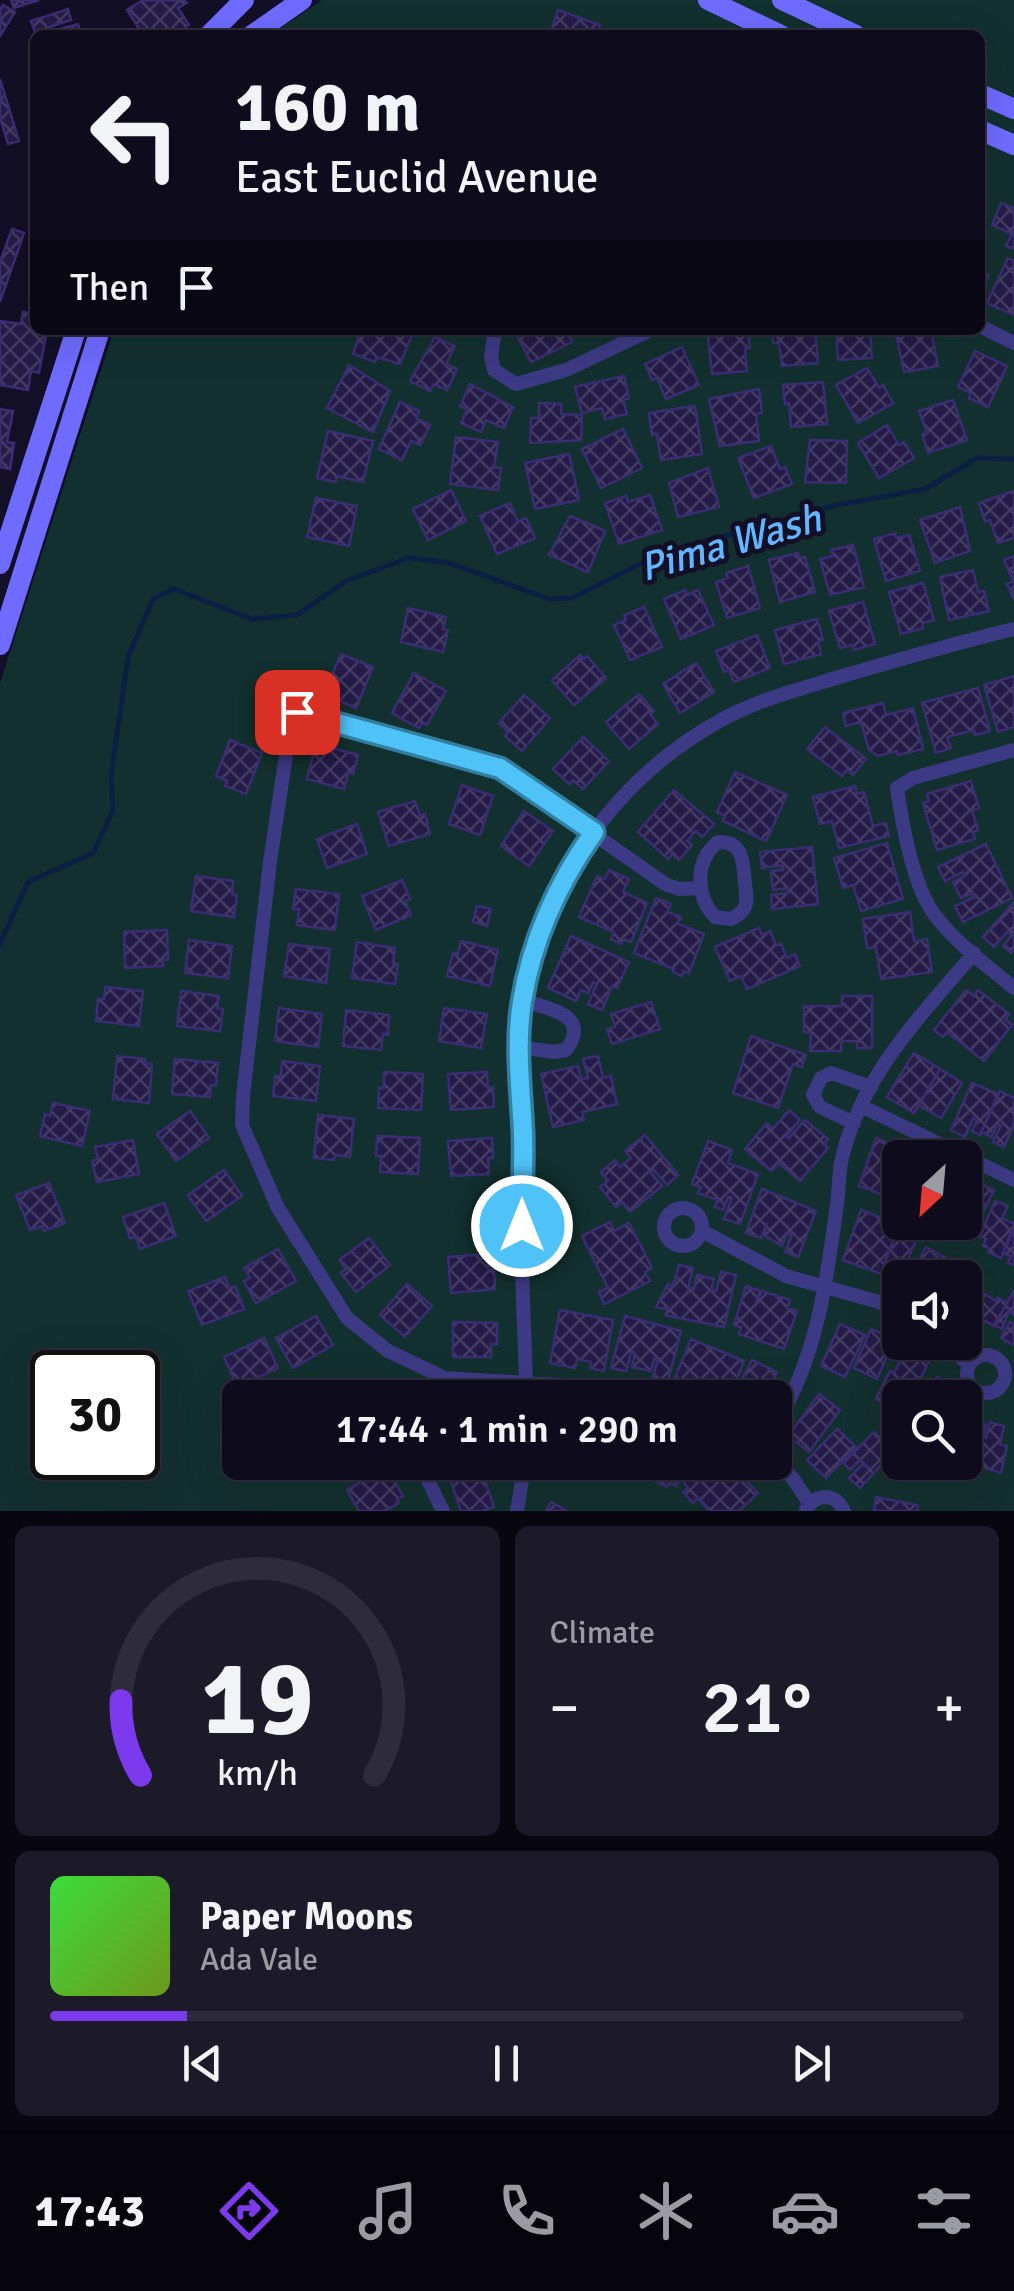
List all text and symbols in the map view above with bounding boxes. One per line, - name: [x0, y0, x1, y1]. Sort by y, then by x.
- text: 160 m: [235, 64, 420, 150]
- icon: left: [70, 70, 200, 200]
- text: East Euclid Avenue: [235, 150, 599, 205]
- icon: arrive: [169, 260, 224, 315]
- text: Then: [70, 264, 149, 311]
- water label: Pima Wash: [634, 493, 828, 593]
- pin: [255, 670, 340, 755]
- icon: arrive: [270, 685, 325, 740]
- north arrow: [882, 1140, 982, 1240]
- map controls: [882, 1140, 982, 1480]
- position arrow: [470, 1174, 574, 1278]
- button: sound: [882, 1260, 982, 1360]
- speed limit sign: 30: [30, 1350, 160, 1480]
- button: search: [882, 1380, 982, 1480]
- text: 17:44 · 1 min · 290 m: [336, 1406, 678, 1453]
- text: Climate: [550, 1613, 655, 1652]
- text: 19: [201, 1635, 313, 1763]
- text: 21°: [702, 1661, 812, 1754]
- text: −: [550, 1674, 579, 1742]
- text: +: [934, 1674, 964, 1742]
- text: km/h: [217, 1751, 298, 1795]
- text: Paper Moons: [200, 1893, 413, 1940]
- text: Ada Vale: [200, 1940, 318, 1979]
- icon: previous: [175, 2036, 230, 2091]
- icon: pause: [479, 2036, 534, 2091]
- icon: next: [784, 2036, 839, 2091]
- icon: directions: [214, 2176, 284, 2246]
- icon: music: [353, 2176, 423, 2246]
- icon: phone: [492, 2176, 562, 2246]
- icon: climate: [631, 2176, 701, 2246]
- icon: car: [770, 2176, 840, 2246]
- icon: filters: [909, 2176, 979, 2246]
- text: 17:43: [35, 2184, 145, 2239]

